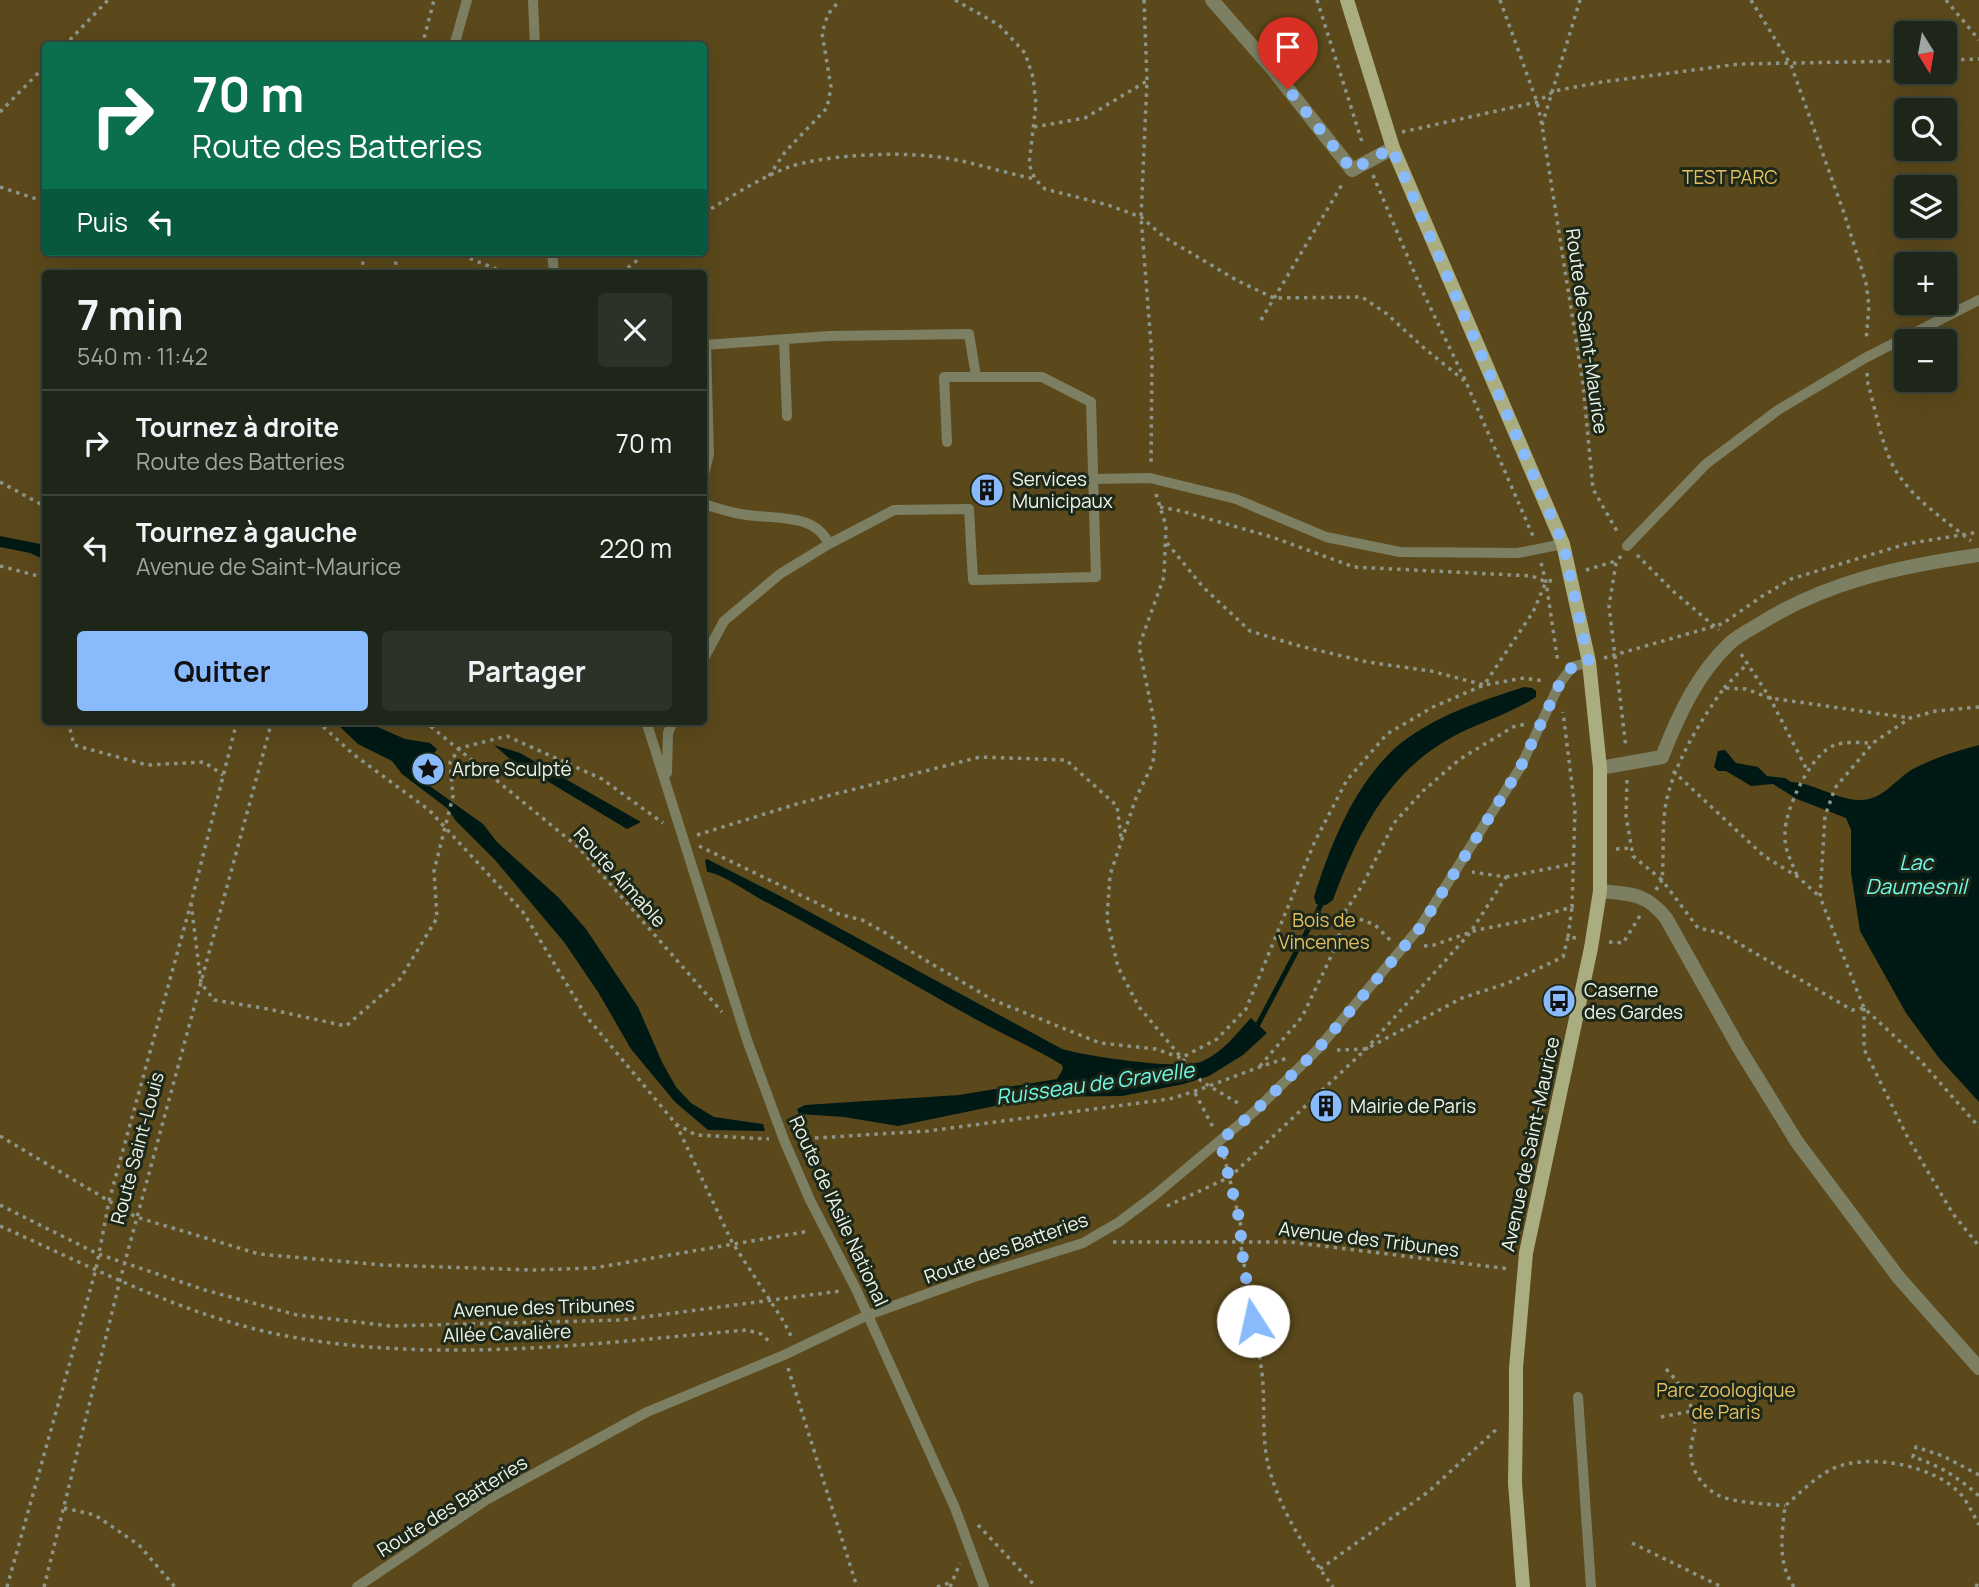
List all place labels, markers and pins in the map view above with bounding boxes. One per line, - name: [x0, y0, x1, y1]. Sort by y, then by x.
- pin: [1258, 17, 1318, 89]
- place label: Services Municipaux: [1012, 466, 1113, 514]
- building icon: Services Municipaux: [968, 471, 1006, 509]
- place icon: Arbre Sculpté: [409, 750, 447, 788]
- place label: Arbre Sculpté: [452, 756, 572, 782]
- place label: Caserne des Gardes: [1584, 977, 1683, 1025]
- bus stop icon: Caserne des Gardes: [1540, 982, 1578, 1020]
- building icon: Mairie de Paris: [1307, 1087, 1345, 1125]
- place label: Mairie de Paris: [1350, 1093, 1476, 1119]

